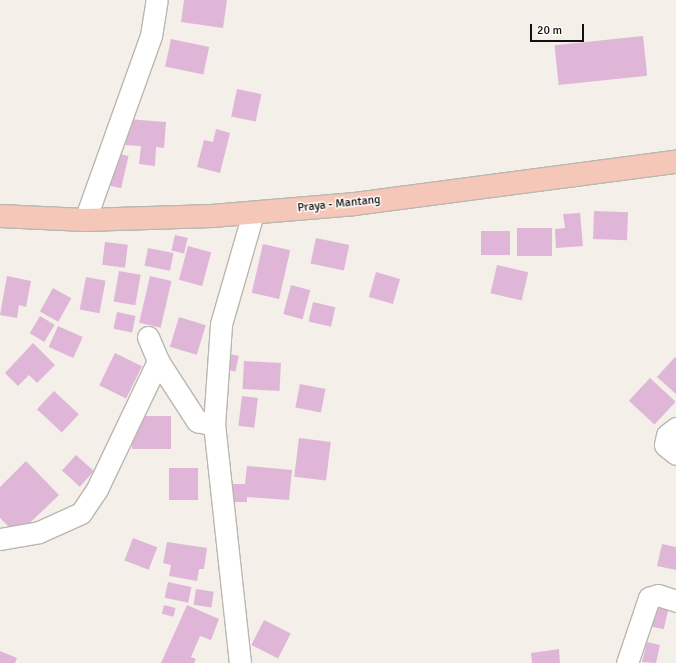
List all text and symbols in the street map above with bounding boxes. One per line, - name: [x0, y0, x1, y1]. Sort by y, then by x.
- scale bar: [532, 16, 586, 42]
- text: 20 m: [537, 23, 562, 38]
- street label: Praya - Mantang: [297, 192, 381, 216]

